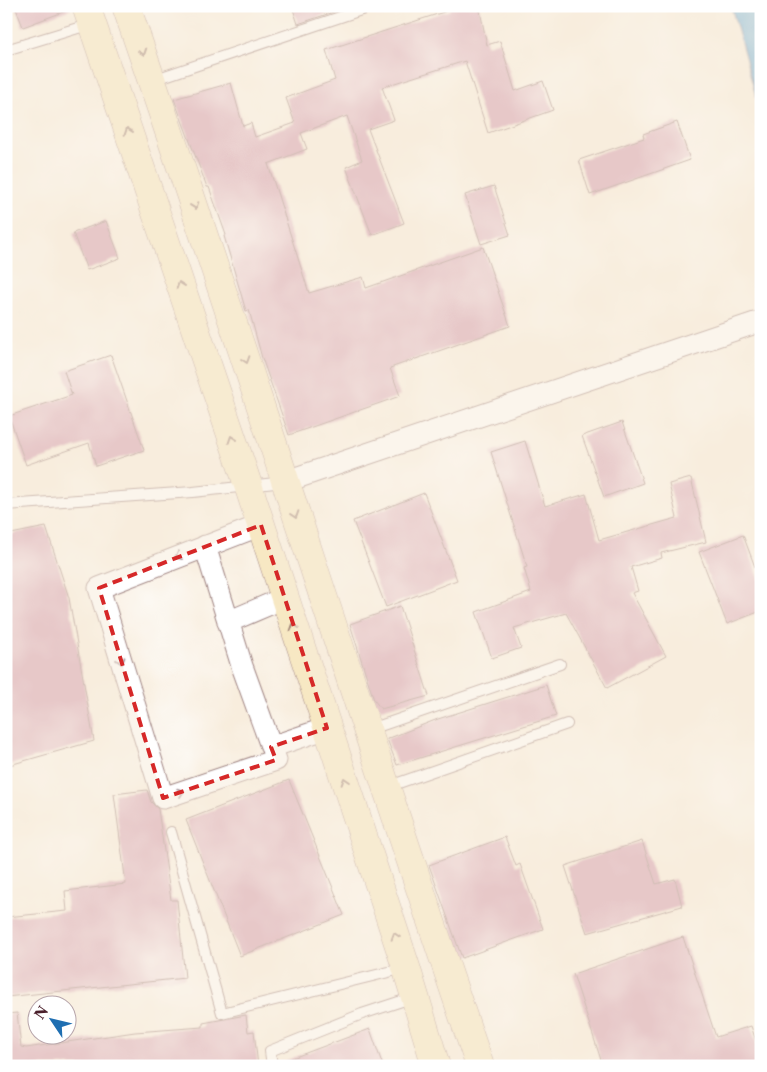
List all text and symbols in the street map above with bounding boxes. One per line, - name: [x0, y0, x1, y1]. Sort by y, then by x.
- one-way arrow: [137, 47, 147, 56]
- one-way arrow: [124, 127, 134, 136]
- one-way arrow: [189, 201, 199, 210]
- one-way arrow: [176, 281, 186, 290]
- one-way arrow: [240, 356, 250, 364]
- one-way arrow: [228, 435, 238, 444]
- one-way arrow: [290, 510, 300, 519]
- one-way arrow: [175, 550, 183, 560]
- one-way arrow: [290, 623, 300, 632]
- one-way arrow: [115, 656, 125, 665]
- one-way arrow: [341, 777, 351, 786]
- one-way arrow: [176, 788, 185, 798]
- one-way arrow: [391, 932, 401, 940]
- north arrow: [28, 994, 78, 1044]
- text: N: [30, 1002, 52, 1023]

